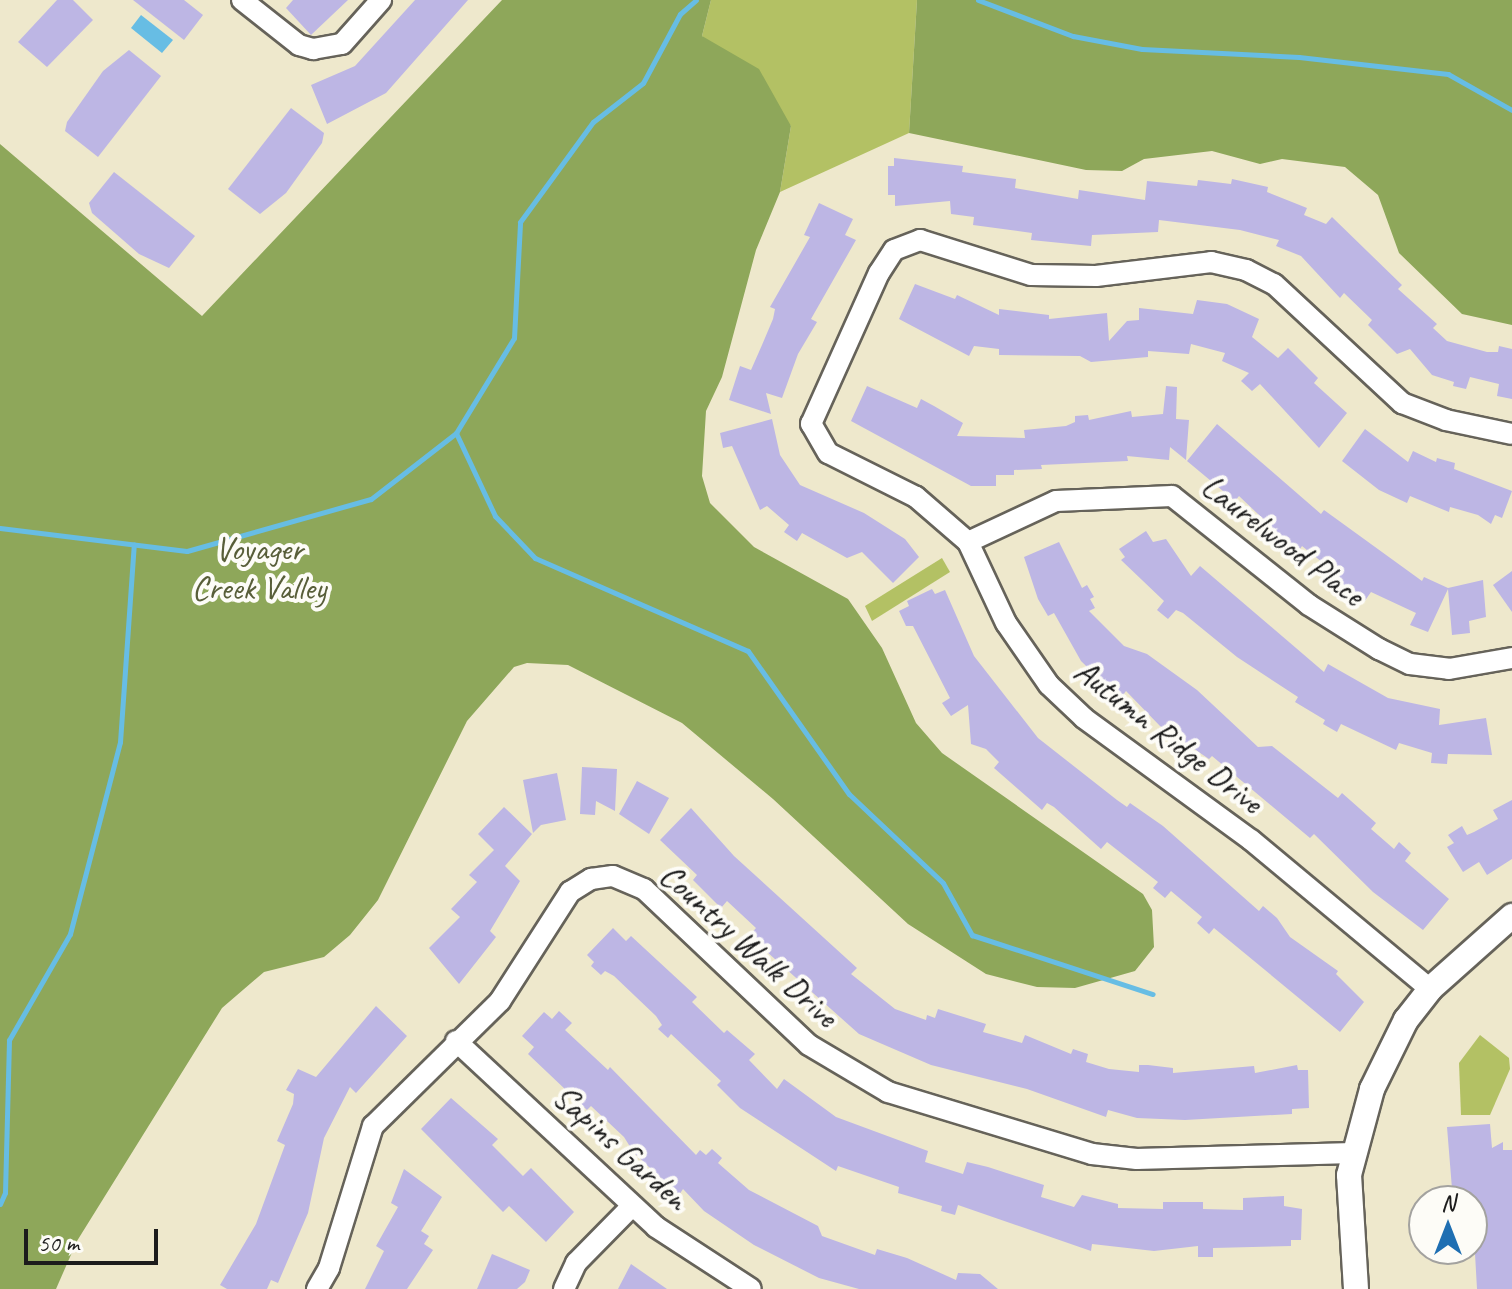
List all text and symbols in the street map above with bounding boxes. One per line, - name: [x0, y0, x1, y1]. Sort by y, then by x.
- street label: Laurelwood Place: [1193, 465, 1373, 615]
- park label: Voyager Creek Valley: [192, 528, 326, 608]
- street label: Autumn Ridge Drive: [1067, 650, 1271, 822]
- street label: Country Walk Drive: [651, 854, 847, 1036]
- street label: Sapins Garden: [545, 1075, 697, 1219]
- north arrow: [1408, 1185, 1488, 1265]
- text: N: [1441, 1189, 1455, 1217]
- scale bar: [28, 1213, 162, 1263]
- text: 50 m: [38, 1228, 79, 1258]

